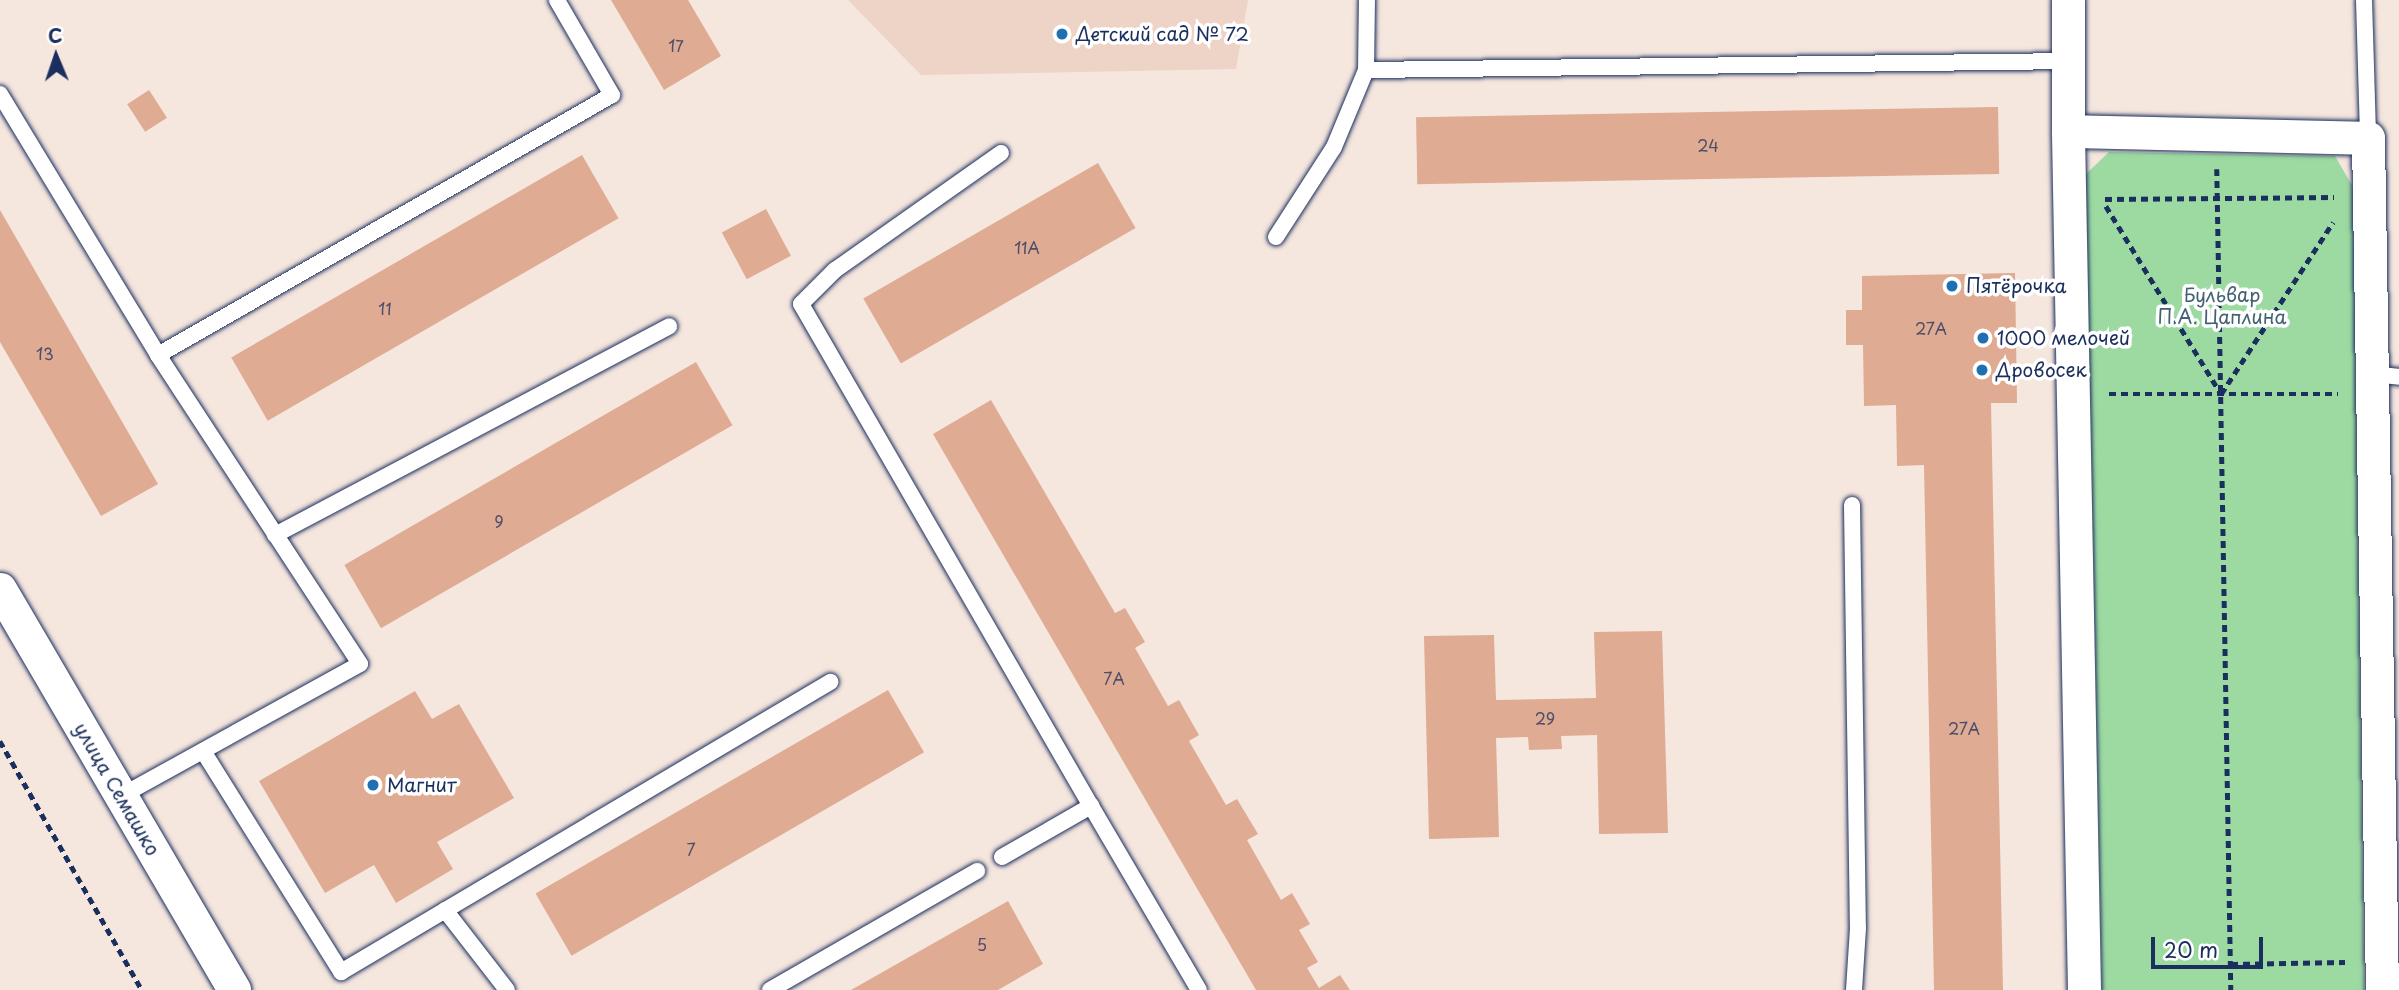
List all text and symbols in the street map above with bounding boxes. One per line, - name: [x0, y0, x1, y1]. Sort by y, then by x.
- north arrow: [21, 21, 91, 91]
- text: С: [48, 21, 63, 49]
- place label: Детский сад № 72: [1076, 23, 1251, 45]
- marker: Детский сад № 72: [1054, 26, 1070, 42]
- house number: 17: [668, 35, 684, 55]
- house number: 24: [1697, 135, 1719, 155]
- house number: 11А: [1014, 237, 1040, 257]
- place label: Пятёрочка: [1966, 275, 2067, 297]
- marker: Пятёрочка: [1944, 278, 1960, 294]
- park label: Бульвар П.А. Цаплина: [2157, 284, 2287, 328]
- house number: 11: [378, 298, 392, 318]
- house number: 27А: [1915, 318, 1947, 338]
- place label: 1000 мелочей: [1997, 327, 2131, 349]
- marker: 1000 мелочей: [1975, 330, 1991, 346]
- house number: 13: [36, 343, 54, 363]
- place label: Дровосек: [1996, 359, 2087, 381]
- marker: Дровосек: [1974, 362, 1990, 378]
- house number: 9: [494, 511, 504, 531]
- house number: 7А: [1103, 668, 1125, 688]
- house number: 29: [1535, 708, 1555, 728]
- street label: улица Семашко: [69, 718, 165, 860]
- house number: 27А: [1948, 718, 1980, 738]
- place label: Магнит: [387, 774, 457, 796]
- marker: Магнит: [365, 777, 381, 793]
- house number: 7: [686, 839, 696, 859]
- scale bar: [2154, 923, 2266, 967]
- text: 20 m: [2164, 933, 2218, 965]
- house number: 5: [977, 934, 987, 954]

